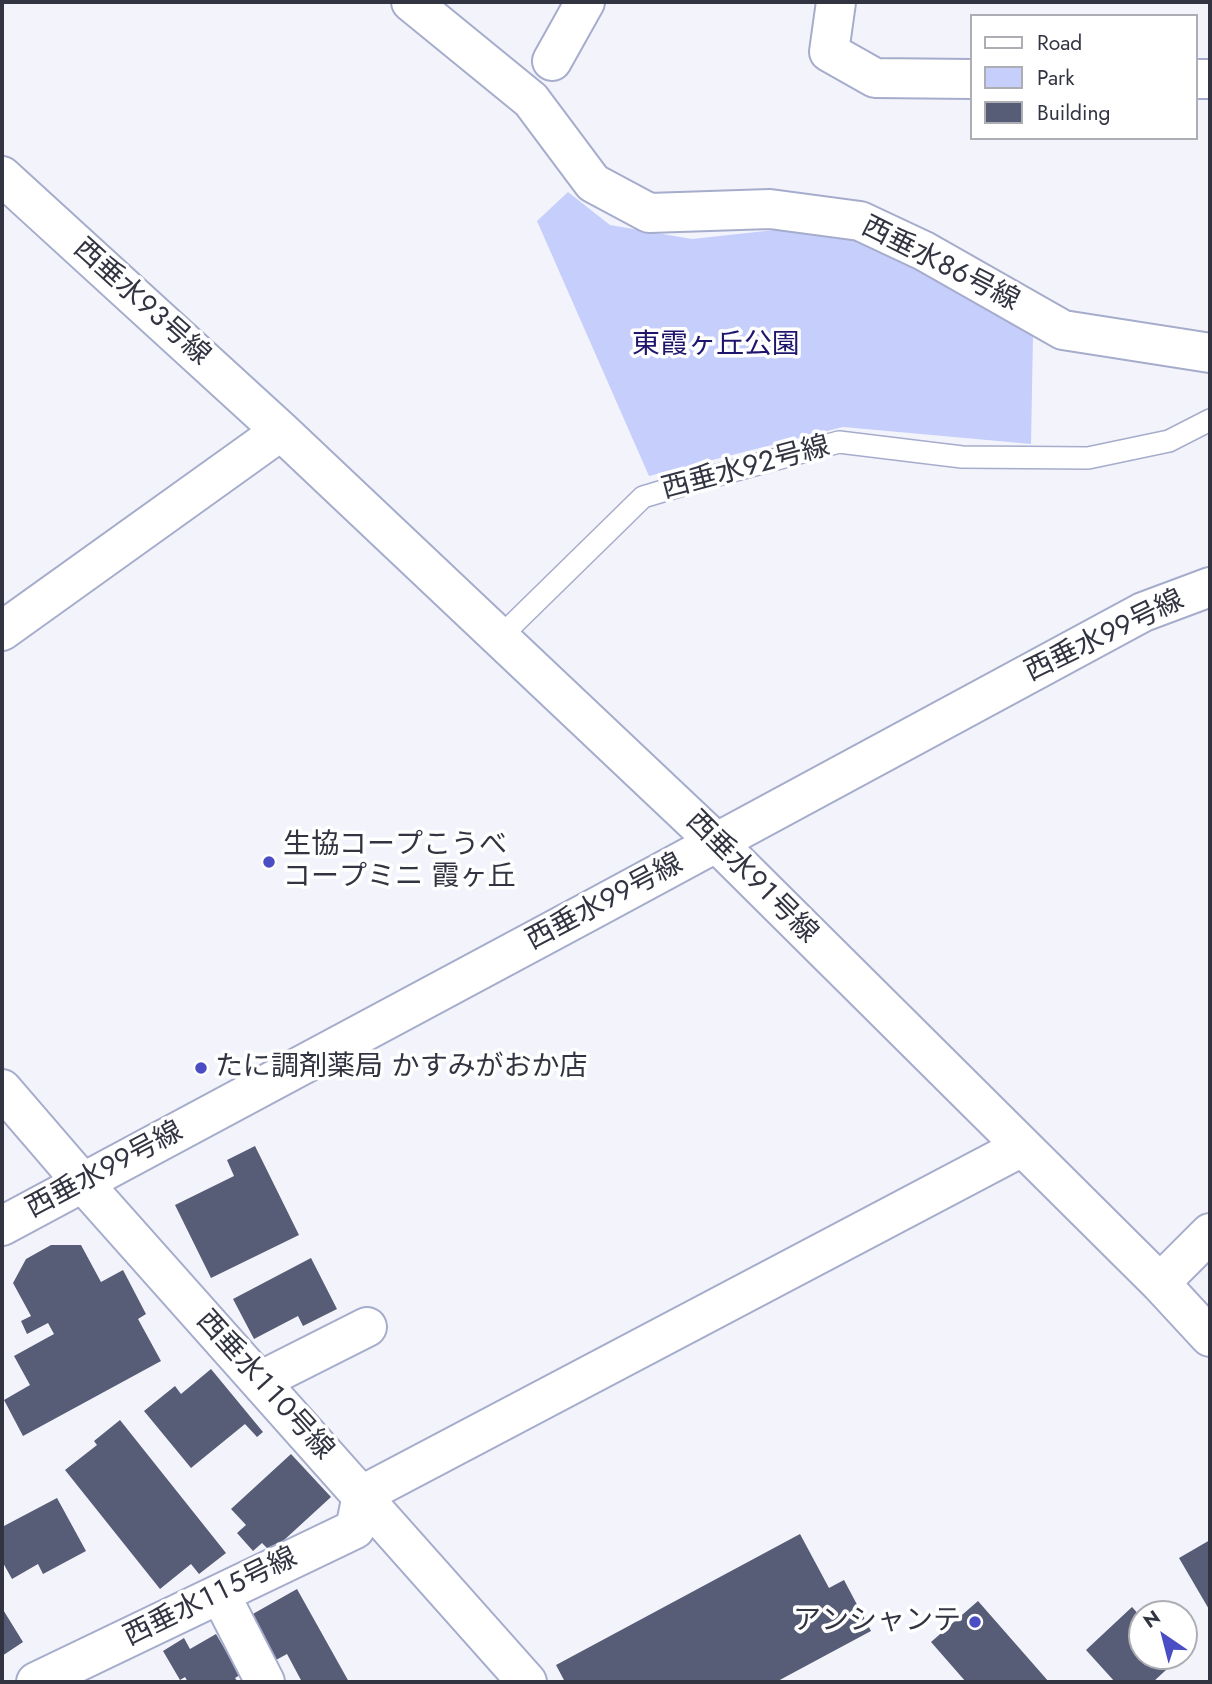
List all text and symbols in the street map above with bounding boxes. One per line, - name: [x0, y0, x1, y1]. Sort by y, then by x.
- legend: [970, 14, 1198, 140]
- text: Road: [1037, 28, 1082, 58]
- text: Park: [1037, 63, 1074, 93]
- text: Building: [1037, 98, 1110, 128]
- street label: 西垂水８６号線: [856, 211, 1024, 319]
- street label: 西垂水９３号線: [66, 233, 216, 373]
- park label: 東霞ヶ丘公園: [632, 329, 800, 363]
- street label: 西垂水９２号線: [658, 430, 834, 508]
- street label: 西垂水９９号線: [1020, 584, 1190, 690]
- street label: 西垂水９１号線: [678, 805, 824, 951]
- place label: 生協コープこうべ コープミニ 霞ヶ丘: [283, 829, 515, 895]
- street label: 西垂水９９号線: [521, 848, 689, 958]
- marker: 生協コープこうべ コープミニ 霞ヶ丘: [261, 854, 277, 870]
- place label: たに調剤薬局 かすみがおか店: [215, 1051, 587, 1085]
- marker: たに調剤薬局 かすみがおか店: [193, 1060, 209, 1076]
- street label: 西垂水９９号線: [21, 1116, 189, 1226]
- street label: 西垂水１１０号線: [188, 1305, 340, 1467]
- street label: 西垂水１１５号線: [119, 1542, 303, 1654]
- north arrow: [1128, 1600, 1198, 1670]
- text: N: [1138, 1604, 1166, 1634]
- place label: アンシャンテ: [793, 1605, 961, 1639]
- marker: アンシャンテ: [967, 1614, 983, 1630]

